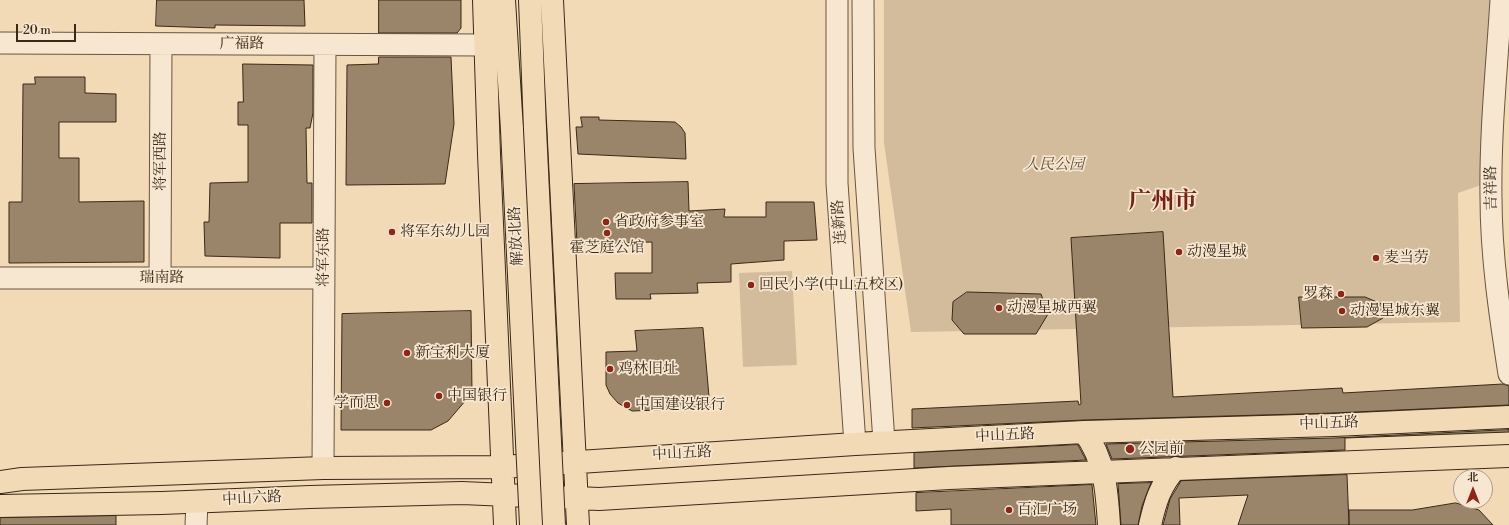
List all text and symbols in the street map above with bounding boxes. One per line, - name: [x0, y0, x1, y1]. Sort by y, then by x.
- scale bar: [18, 16, 78, 42]
- text: 20 m: [23, 23, 51, 38]
- street label: 广福路: [220, 35, 264, 53]
- street label: 将军西路: [152, 131, 170, 191]
- park label: 人民公园: [1024, 156, 1084, 174]
- street label: 吉祥路: [1483, 165, 1501, 211]
- district label: 广州市: [1129, 188, 1197, 216]
- street label: 连新路: [829, 199, 851, 245]
- street label: 解放北路: [506, 206, 528, 266]
- place label: 省政府参事室: [614, 213, 704, 231]
- marker: 省政府参事室: [601, 217, 611, 227]
- place label: 将军东幼儿园: [400, 223, 490, 241]
- street label: 将军东路: [315, 227, 333, 287]
- marker: 将军东幼儿园: [387, 227, 397, 237]
- marker: 霍芝庭公馆: [602, 228, 612, 238]
- place label: 霍芝庭公馆: [570, 239, 644, 257]
- place label: 动漫星城: [1187, 243, 1247, 261]
- marker: 动漫星城: [1174, 247, 1184, 257]
- place label: 麦当劳: [1384, 249, 1429, 267]
- marker: 麦当劳: [1371, 253, 1381, 263]
- street label: 瑞南路: [140, 269, 184, 287]
- place label: 回民小学(中山五校区): [759, 276, 903, 294]
- marker: 回民小学(中山五校区): [746, 280, 756, 290]
- place label: 罗森: [1303, 285, 1333, 303]
- marker: 罗森: [1336, 289, 1346, 299]
- place label: 动漫星城西翼: [1007, 299, 1097, 317]
- place label: 动漫星城东翼: [1350, 302, 1440, 320]
- marker: 动漫星城西翼: [994, 303, 1004, 313]
- marker: 动漫星城东翼: [1337, 306, 1347, 316]
- place label: 新宝利大厦: [415, 344, 490, 362]
- marker: 新宝利大厦: [402, 348, 412, 358]
- place label: 鸡林旧址: [618, 360, 678, 378]
- marker: 鸡林旧址: [605, 364, 615, 374]
- place label: 中国银行: [447, 387, 507, 405]
- marker: 中国银行: [434, 391, 444, 401]
- place label: 学而思: [334, 394, 379, 412]
- place label: 中国建设银行: [635, 396, 725, 414]
- marker: 学而思: [382, 398, 392, 408]
- marker: 中国建设银行: [622, 400, 632, 410]
- street label: 中山五路: [1299, 414, 1359, 434]
- street label: 中山五路: [975, 425, 1035, 447]
- place label: 公园前: [1139, 440, 1184, 458]
- street label: 中山五路: [652, 443, 712, 465]
- marker: 公园前: [1124, 443, 1136, 455]
- north arrow: [1453, 469, 1493, 509]
- text: 北: [1468, 471, 1479, 485]
- street label: 中山六路: [222, 488, 282, 510]
- place label: 百汇广场: [1017, 501, 1077, 519]
- marker: 百汇广场: [1004, 505, 1014, 515]

